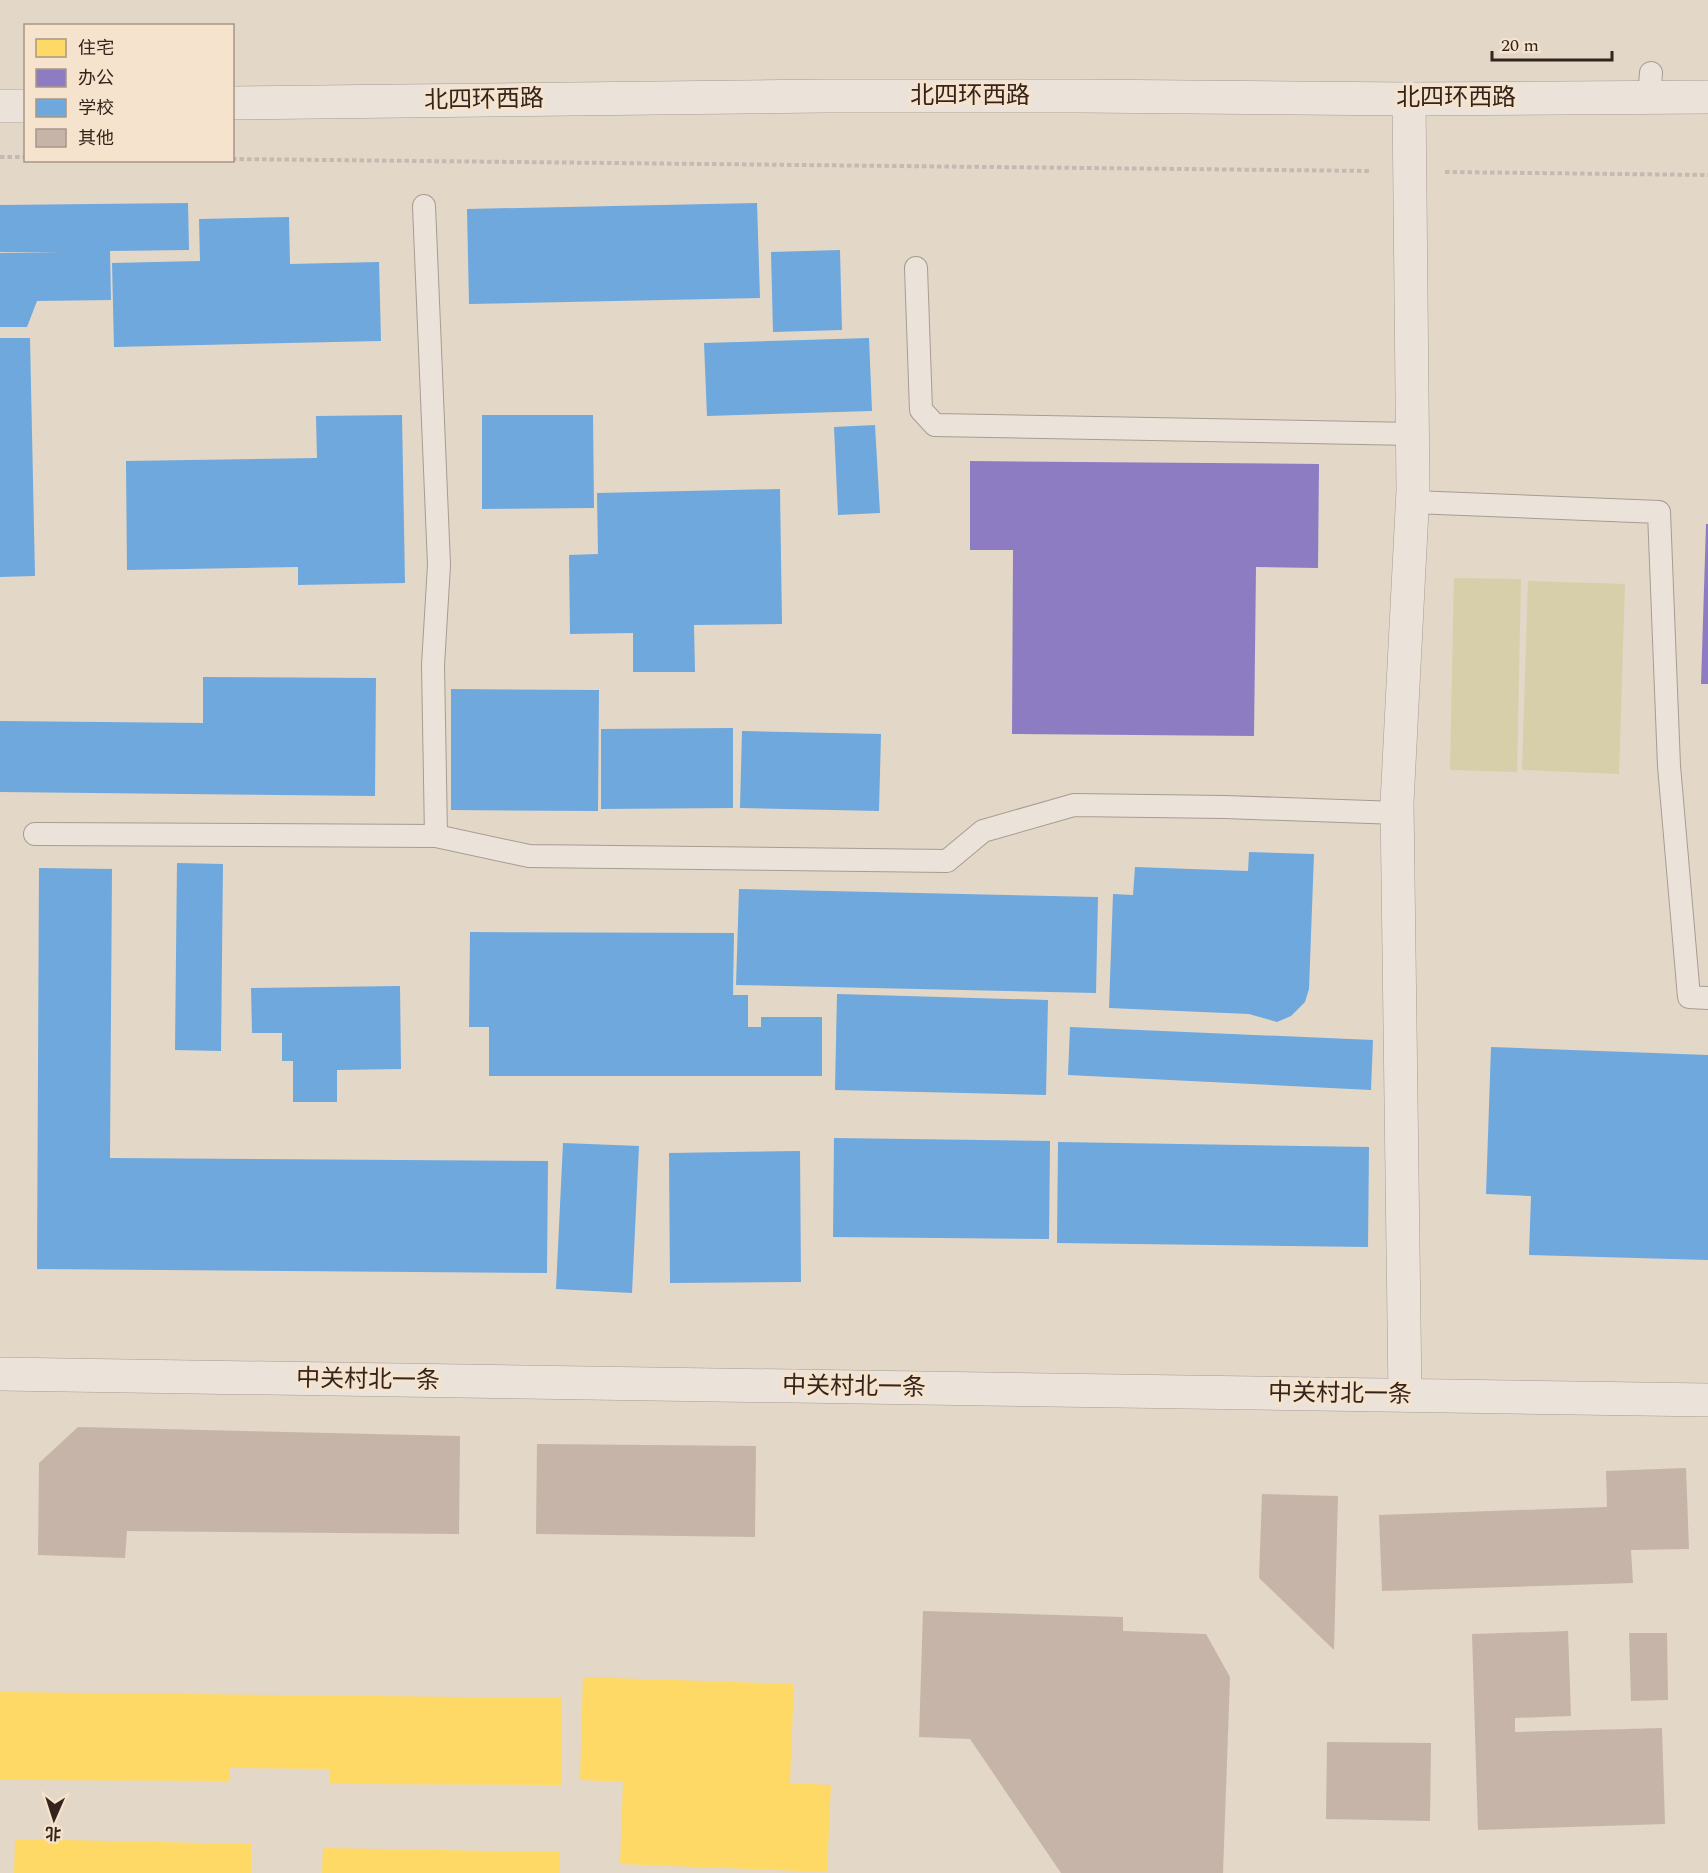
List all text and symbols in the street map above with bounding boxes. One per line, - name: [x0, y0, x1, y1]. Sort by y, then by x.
- legend: [24, 24, 234, 162]
- scale bar: [1492, 24, 1612, 62]
- text: 20 m: [1501, 32, 1539, 59]
- text: 住宅: [78, 35, 114, 62]
- text: 办公: [78, 65, 114, 92]
- street label: 北四环西路: [910, 78, 1030, 114]
- street label: 北四环西路: [1396, 80, 1516, 116]
- street label: 北四环西路: [424, 81, 544, 119]
- text: 学校: [78, 95, 114, 122]
- text: 其他: [78, 125, 114, 152]
- street label: 中关村北一条: [296, 1361, 440, 1399]
- street label: 中关村北一条: [782, 1368, 926, 1406]
- street label: 中关村北一条: [1268, 1375, 1412, 1413]
- north arrow: [24, 1789, 84, 1849]
- text: 北: [45, 1821, 62, 1845]

